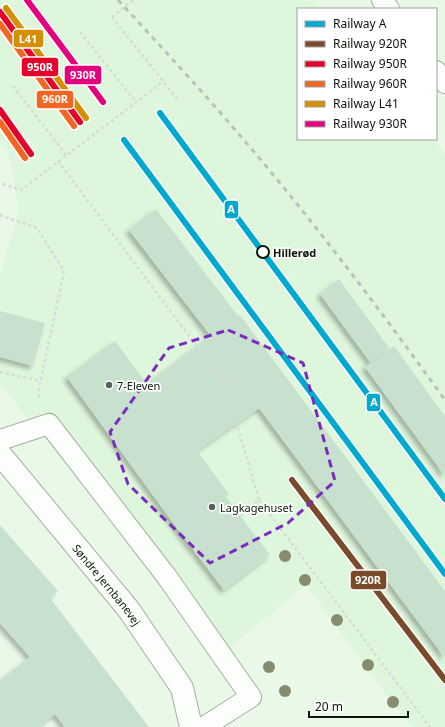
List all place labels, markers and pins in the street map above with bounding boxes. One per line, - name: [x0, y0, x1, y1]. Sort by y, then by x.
- marker: Hillerød: [256, 245, 270, 259]
- place label: Hillerød: [273, 245, 316, 260]
- place label: 7-Eleven: [117, 378, 160, 393]
- marker: 7-Eleven: [104, 380, 114, 390]
- place label: Lagkagehuset: [220, 500, 293, 515]
- marker: Lagkagehuset: [207, 502, 217, 512]

